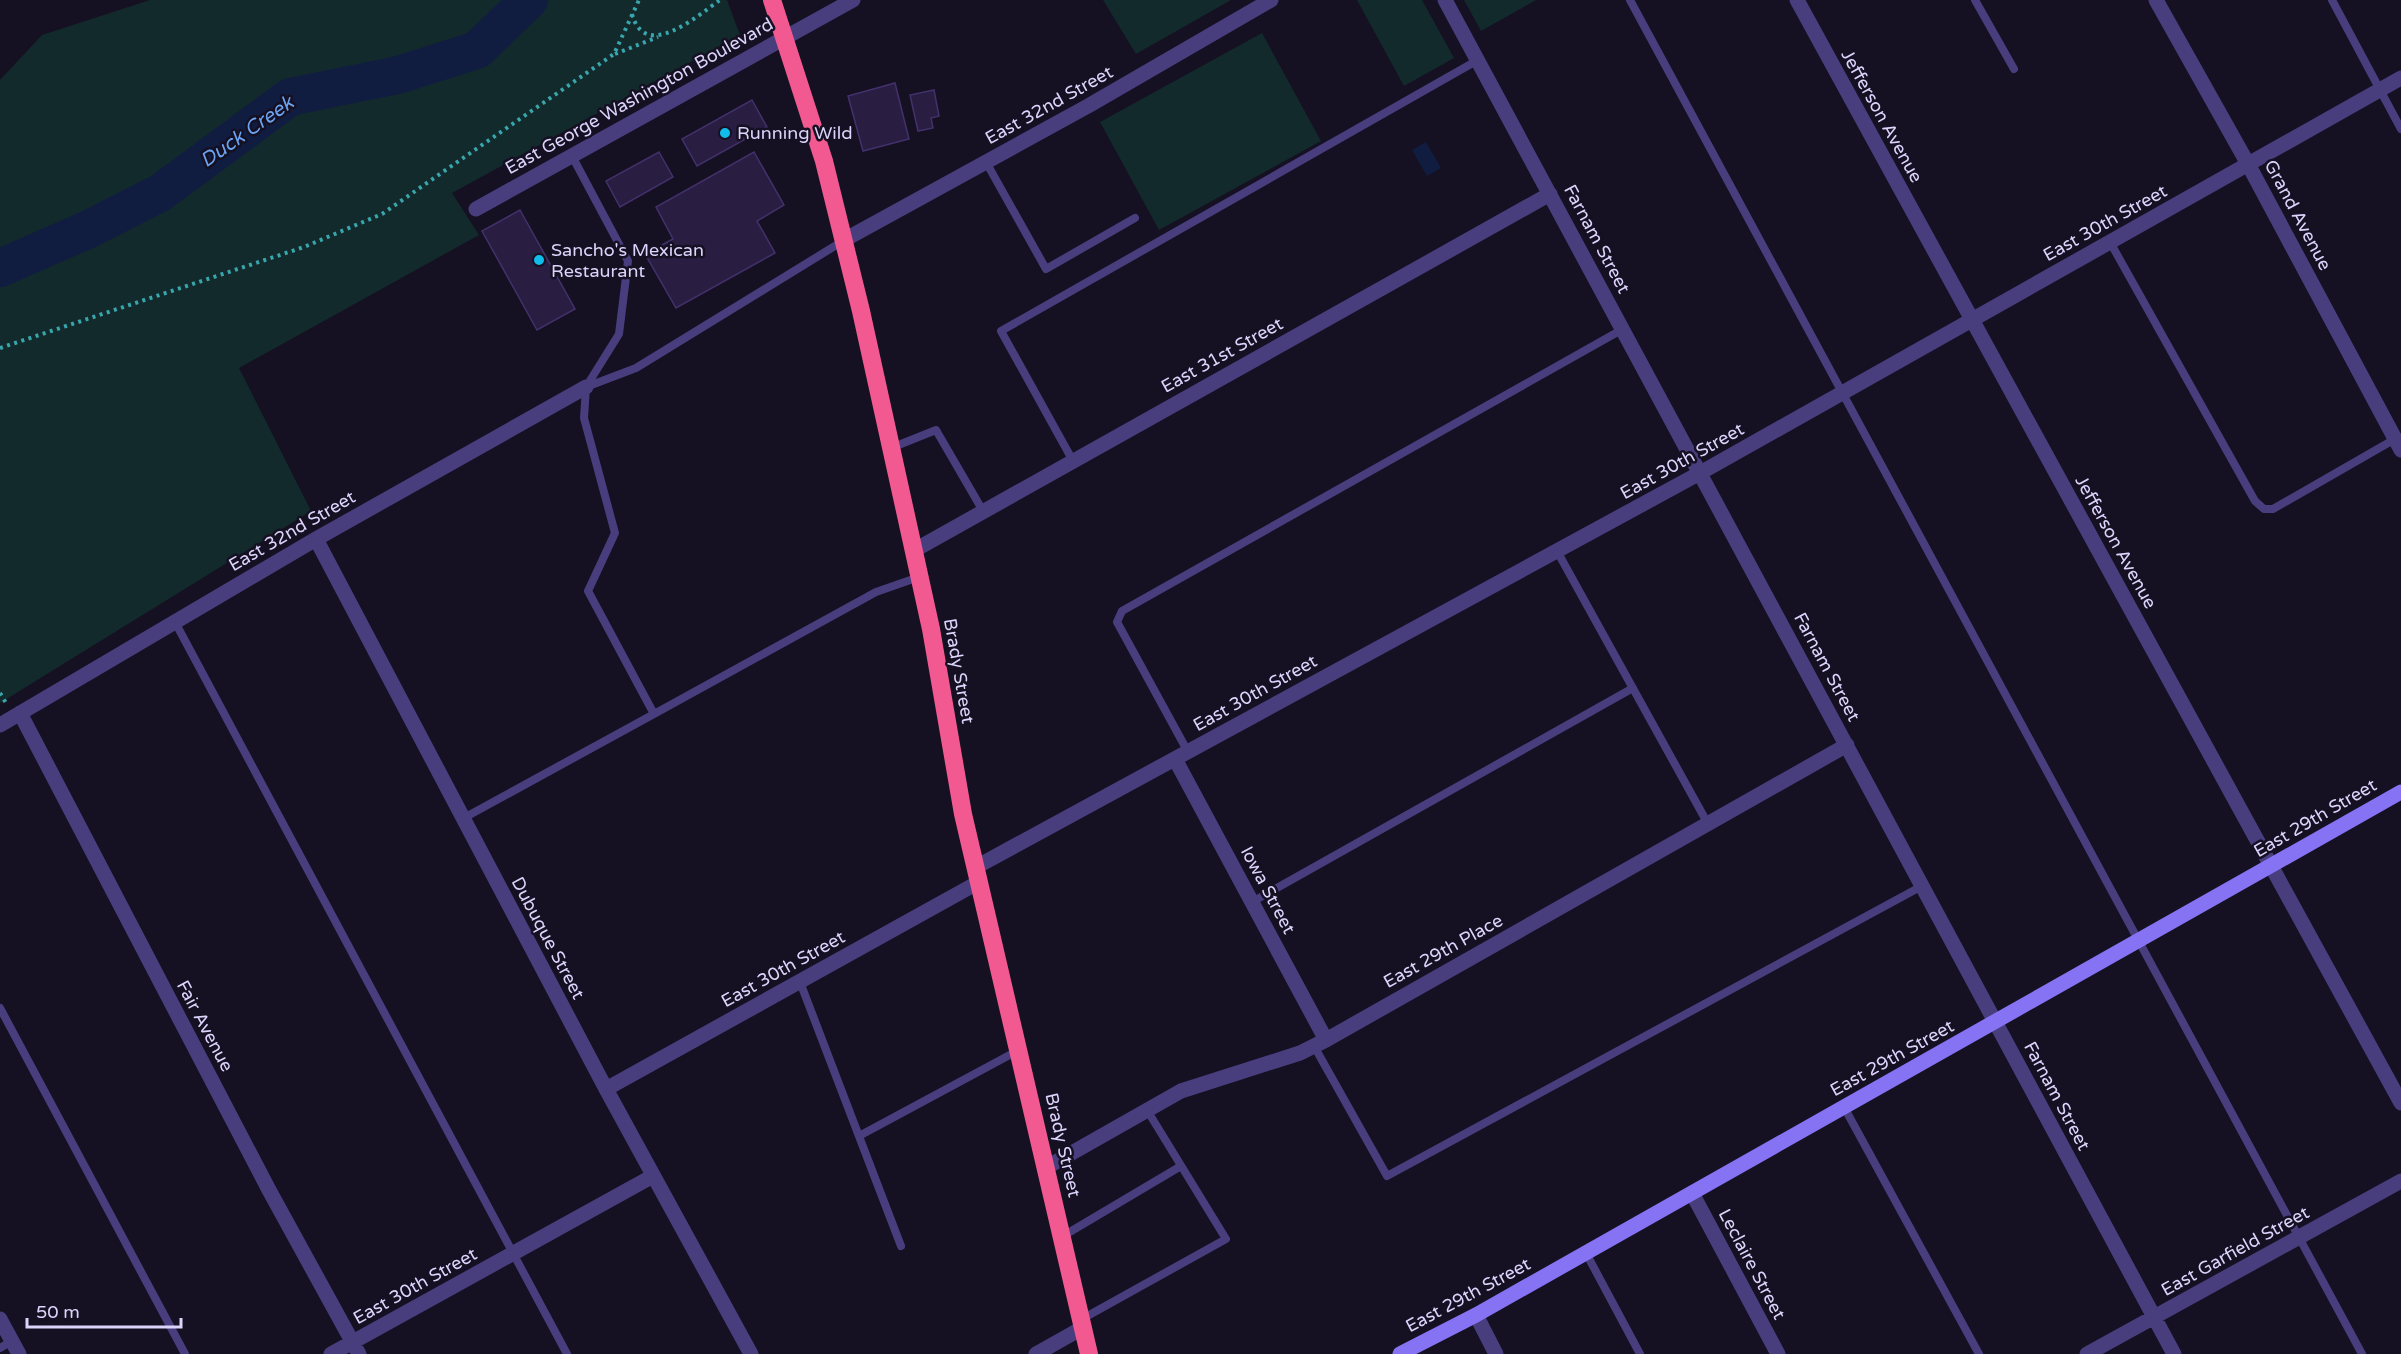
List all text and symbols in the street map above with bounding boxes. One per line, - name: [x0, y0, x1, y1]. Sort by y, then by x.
- street label: East George Washington Boulevard: [501, 13, 777, 179]
- street label: Jefferson Avenue: [1836, 46, 1928, 186]
- street label: East 32nd Street: [981, 61, 1117, 149]
- water label: Duck Creek: [196, 90, 300, 173]
- place label: Running Wild: [737, 122, 853, 144]
- marker: Running Wild: [718, 126, 732, 140]
- street label: Grand Avenue: [2260, 156, 2336, 274]
- street label: East 30th Street: [2039, 180, 2171, 266]
- street label: Farnam Street: [1559, 181, 1635, 297]
- place label: Sancho's Mexican Restaurant: [551, 239, 704, 282]
- marker: Sancho's Mexican Restaurant: [532, 253, 546, 267]
- street label: East 31st Street: [1157, 312, 1287, 398]
- street label: East 30th Street: [1616, 418, 1748, 504]
- street label: Jefferson Avenue: [2070, 472, 2162, 612]
- street label: East 32nd Street: [225, 486, 359, 576]
- street label: Farnam Street: [1789, 609, 1865, 725]
- street label: Brady Street: [939, 617, 979, 725]
- street label: East 30th Street: [1189, 650, 1321, 736]
- street label: East 29th Street: [2250, 774, 2380, 862]
- street label: Iowa Street: [1236, 842, 1300, 938]
- street label: Dubuque Street: [507, 873, 590, 1003]
- street label: East 29th Place: [1379, 909, 1507, 993]
- street label: East 30th Street: [717, 926, 849, 1012]
- street label: Fair Avenue: [172, 977, 238, 1075]
- street label: East 29th Street: [1826, 1015, 1958, 1101]
- street label: Farnam Street: [2019, 1038, 2095, 1154]
- street label: Brady Street: [1040, 1091, 1086, 1199]
- street label: East Garfield Street: [2157, 1201, 2313, 1301]
- street label: Leclaire Street: [1714, 1205, 1790, 1323]
- street label: East 30th Street: [349, 1243, 481, 1329]
- street label: East 29th Street: [1402, 1253, 1534, 1337]
- scale bar: [27, 1291, 182, 1329]
- text: 50 m: [36, 1301, 80, 1323]

